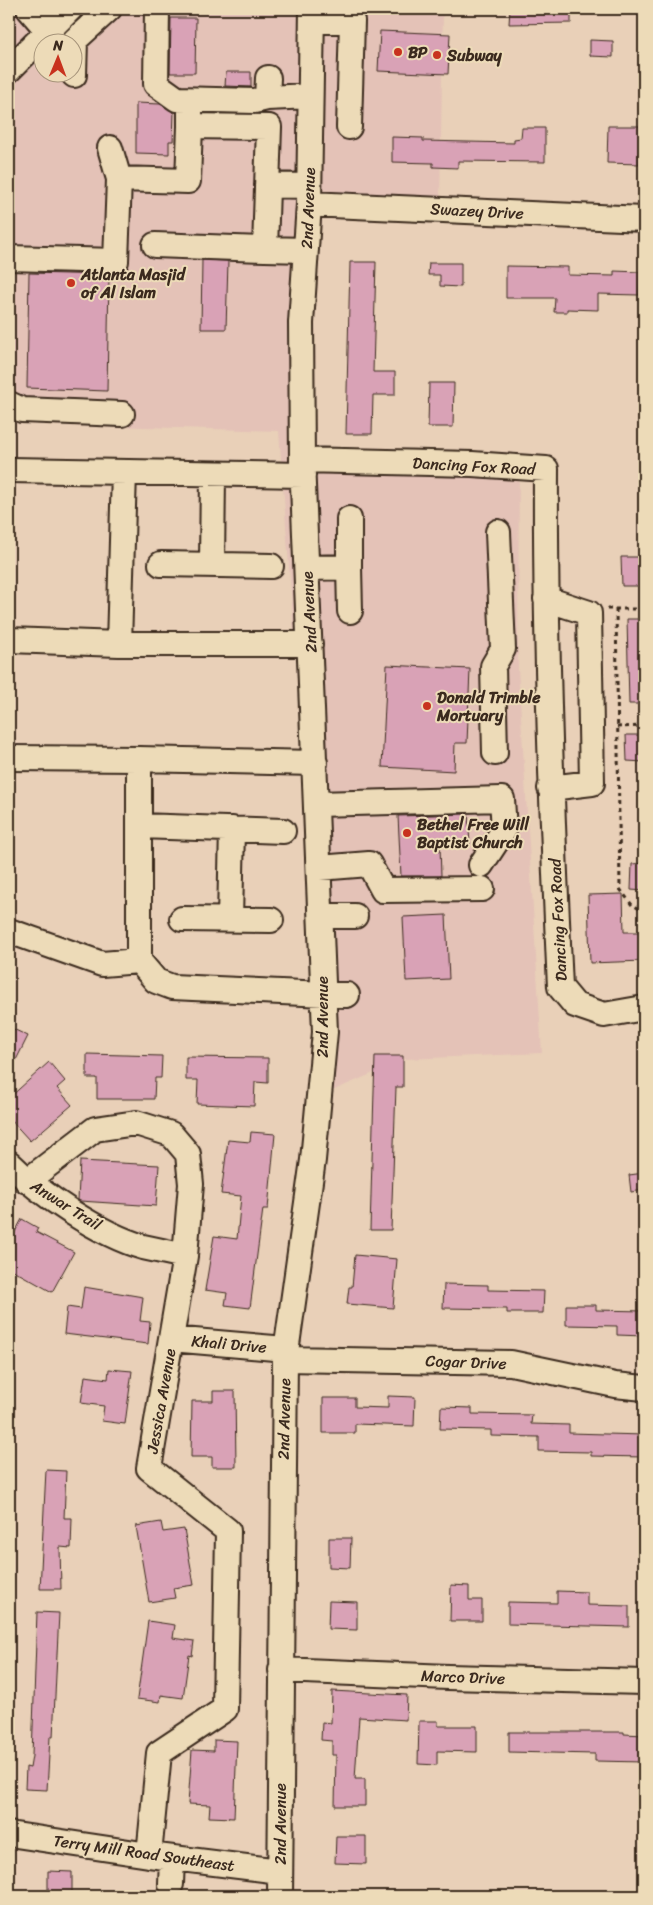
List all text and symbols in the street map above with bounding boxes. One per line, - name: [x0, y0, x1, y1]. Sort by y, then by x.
- north arrow: [32, 32, 82, 82]
- text: N: [52, 33, 64, 58]
- place label: BP: [408, 38, 428, 67]
- place label: Subway: [446, 41, 502, 70]
- marker: BP: [392, 46, 404, 58]
- marker: Subway: [431, 49, 443, 61]
- street label: 2nd Avenue: [292, 166, 324, 249]
- street label: Swazey Drive: [430, 194, 524, 228]
- place label: Atlanta Masjid of Al Islam: [80, 260, 186, 307]
- marker: Atlanta Masjid of Al Islam: [65, 277, 77, 289]
- street label: Dancing Fox Road: [412, 448, 538, 484]
- street label: 2nd Avenue: [292, 570, 326, 653]
- place label: Donald Trimble Mortuary: [436, 683, 541, 730]
- marker: Donald Trimble Mortuary: [421, 700, 433, 712]
- place label: Bethel Free Will Baptist Church: [417, 810, 531, 857]
- marker: Bethel Free Will Baptist Church: [401, 827, 413, 839]
- street label: Dancing Fox Road: [540, 856, 576, 982]
- street label: 2nd Avenue: [308, 976, 337, 1058]
- street label: Anwar Trail: [24, 1171, 108, 1239]
- street label: Khali Drive: [190, 1326, 268, 1362]
- street label: Jessica Avenue: [137, 1346, 185, 1457]
- street label: Cogar Drive: [425, 1346, 507, 1378]
- street label: 2nd Avenue: [269, 1378, 299, 1460]
- street label: Marco Drive: [420, 1661, 506, 1693]
- street label: 2nd Avenue: [266, 1783, 295, 1865]
- street label: Terry Mill Road Southeast: [52, 1826, 236, 1880]

